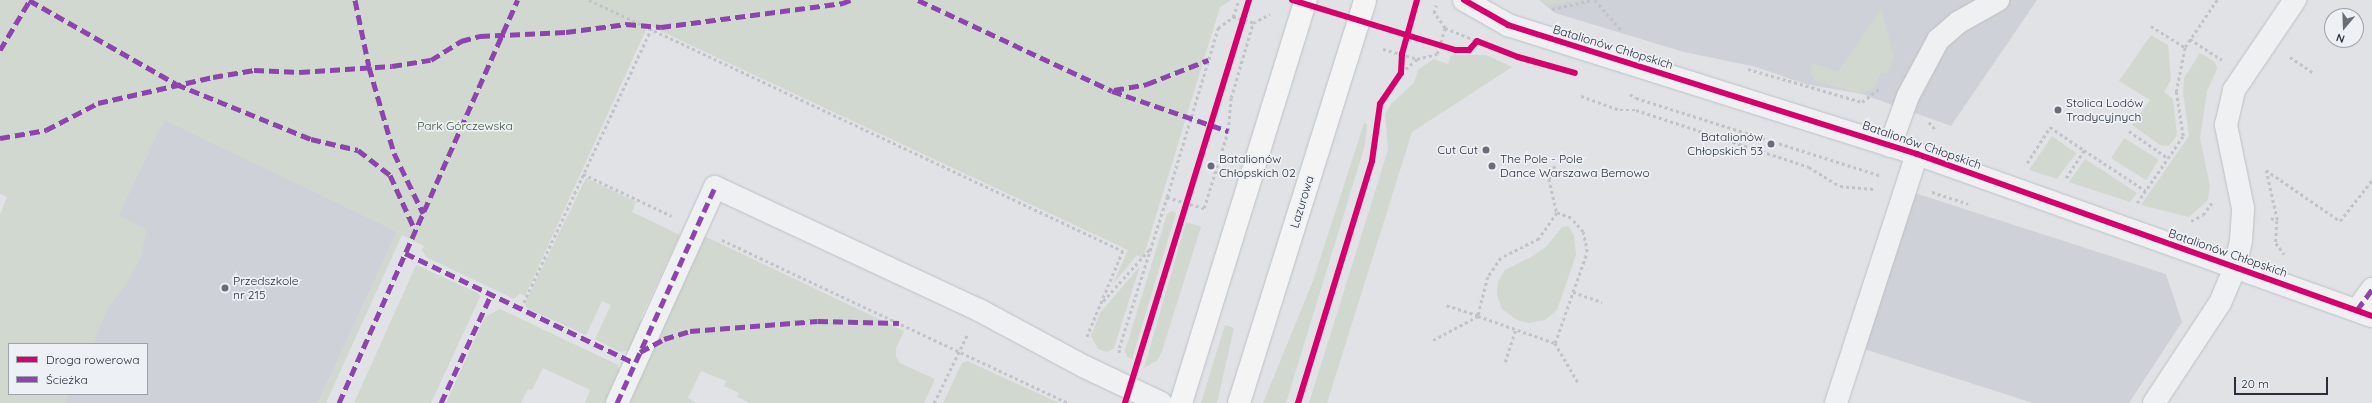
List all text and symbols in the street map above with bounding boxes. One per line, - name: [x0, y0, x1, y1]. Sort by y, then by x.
- north arrow: [2324, 8, 2364, 48]
- street label: Batalionów Chłopskich: [1551, 22, 1675, 72]
- text: N: [2334, 30, 2347, 46]
- place label: Stolica Lodów Tradycyjnych: [2066, 96, 2143, 124]
- marker: Stolica Lodów Tradycyjnych: [2053, 105, 2063, 115]
- street label: Batalionów Chłopskich: [1861, 118, 1983, 172]
- park label: Park Górczewska: [417, 119, 513, 133]
- place label: Batalionów Chłopskich 53: [1687, 130, 1763, 158]
- marker: Batalionów Chłopskich 53: [1766, 139, 1776, 149]
- place label: Cut Cut: [1437, 143, 1478, 157]
- marker: Cut Cut: [1481, 145, 1491, 155]
- place label: Batalionów Chłopskich 02: [1219, 152, 1296, 180]
- place label: The Pole - Pole Dance Warszawa Bemowo: [1500, 152, 1650, 180]
- marker: Batalionów Chłopskich 02: [1206, 161, 1216, 171]
- marker: The Pole - Pole Dance Warszawa Bemowo: [1487, 161, 1497, 171]
- street label: Lazurowa: [1287, 174, 1317, 230]
- street label: Batalionów Chłopskich: [2167, 226, 2289, 280]
- place label: Przedszkole nr 215: [233, 274, 299, 302]
- marker: Przedszkole nr 215: [220, 283, 230, 293]
- legend: [8, 343, 148, 395]
- text: Droga rowerowa: [46, 352, 140, 367]
- scale bar: [2236, 369, 2330, 395]
- text: Ścieżka: [46, 372, 88, 387]
- text: 20 m: [2241, 376, 2269, 391]

